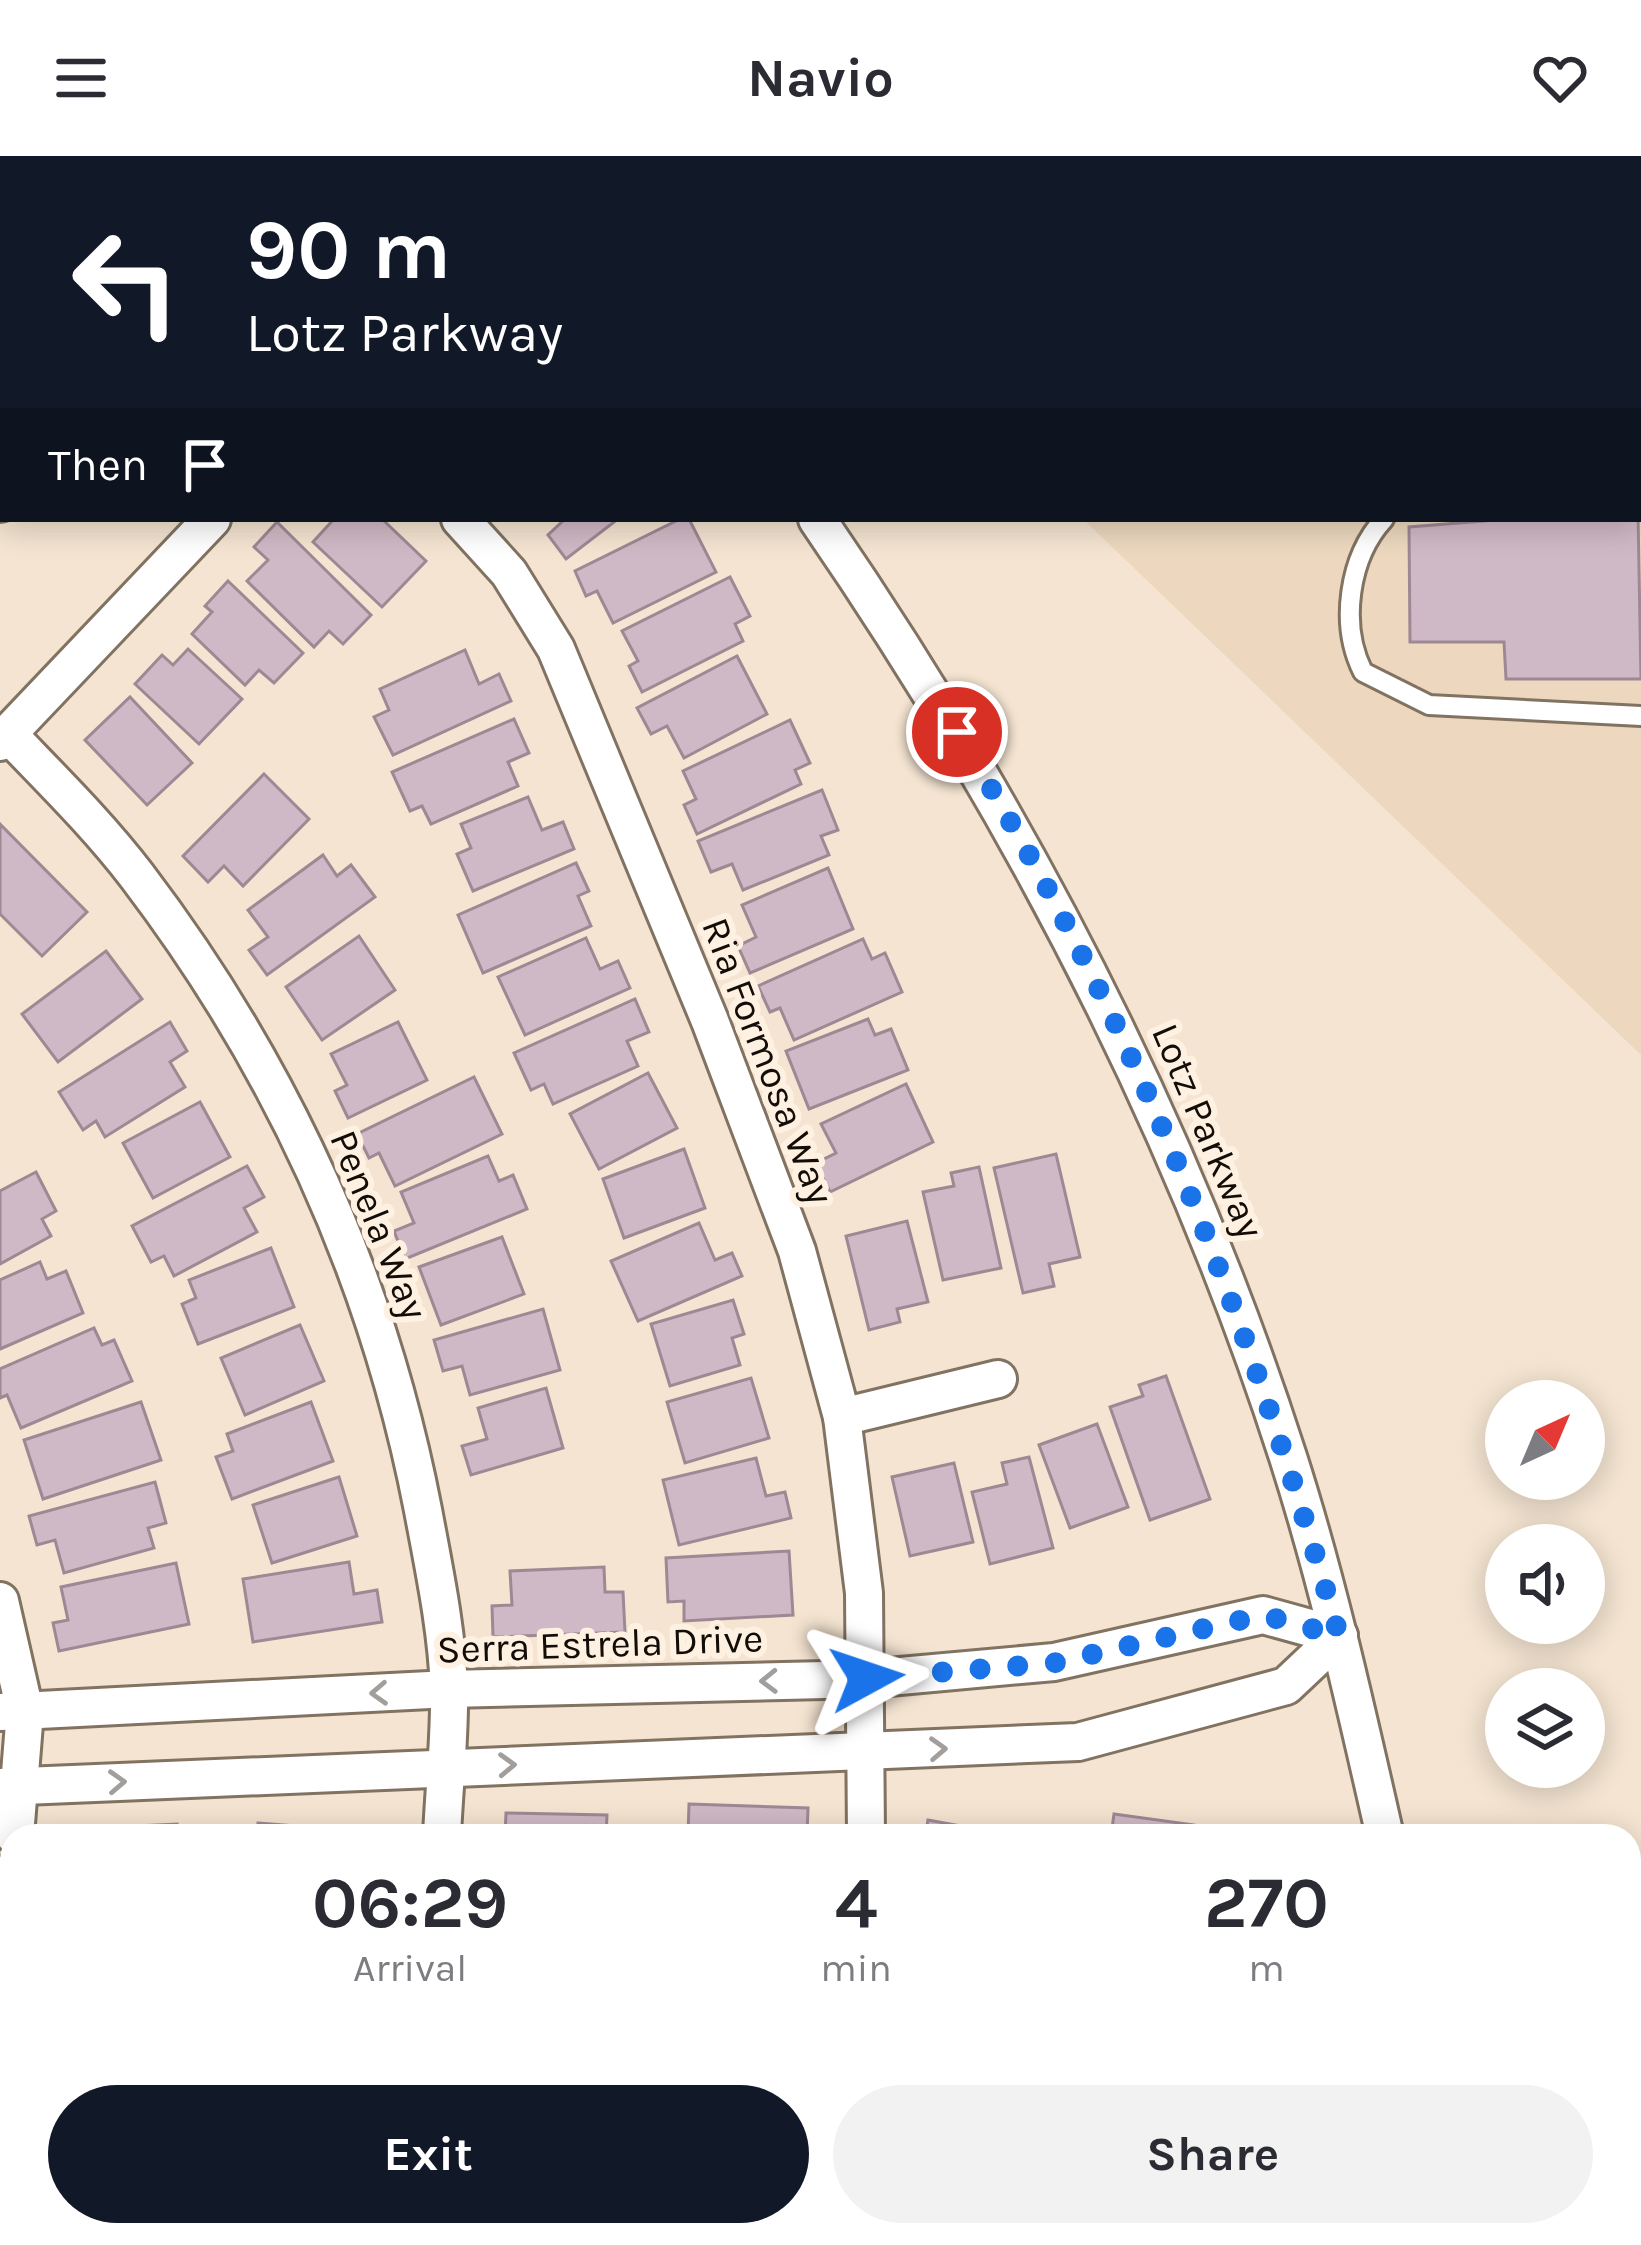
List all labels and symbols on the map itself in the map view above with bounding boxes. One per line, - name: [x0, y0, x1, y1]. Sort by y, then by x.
- pin: [906, 681, 1008, 783]
- street label: Ria Formosa Way: [692, 911, 844, 1211]
- street label: Lotz Parkway: [1142, 1017, 1274, 1245]
- street label: Penela Way: [320, 1124, 438, 1326]
- north arrow: [1485, 1380, 1605, 1500]
- street label: Serra Estrela Drive: [436, 1615, 764, 1673]
- position arrow: [804, 1615, 930, 1741]
- one-way arrow: [759, 1668, 778, 1694]
- one-way arrow: [369, 1680, 388, 1706]
- one-way arrow: [929, 1736, 948, 1762]
- one-way arrow: [498, 1752, 517, 1778]
- one-way arrow: [108, 1769, 127, 1795]

